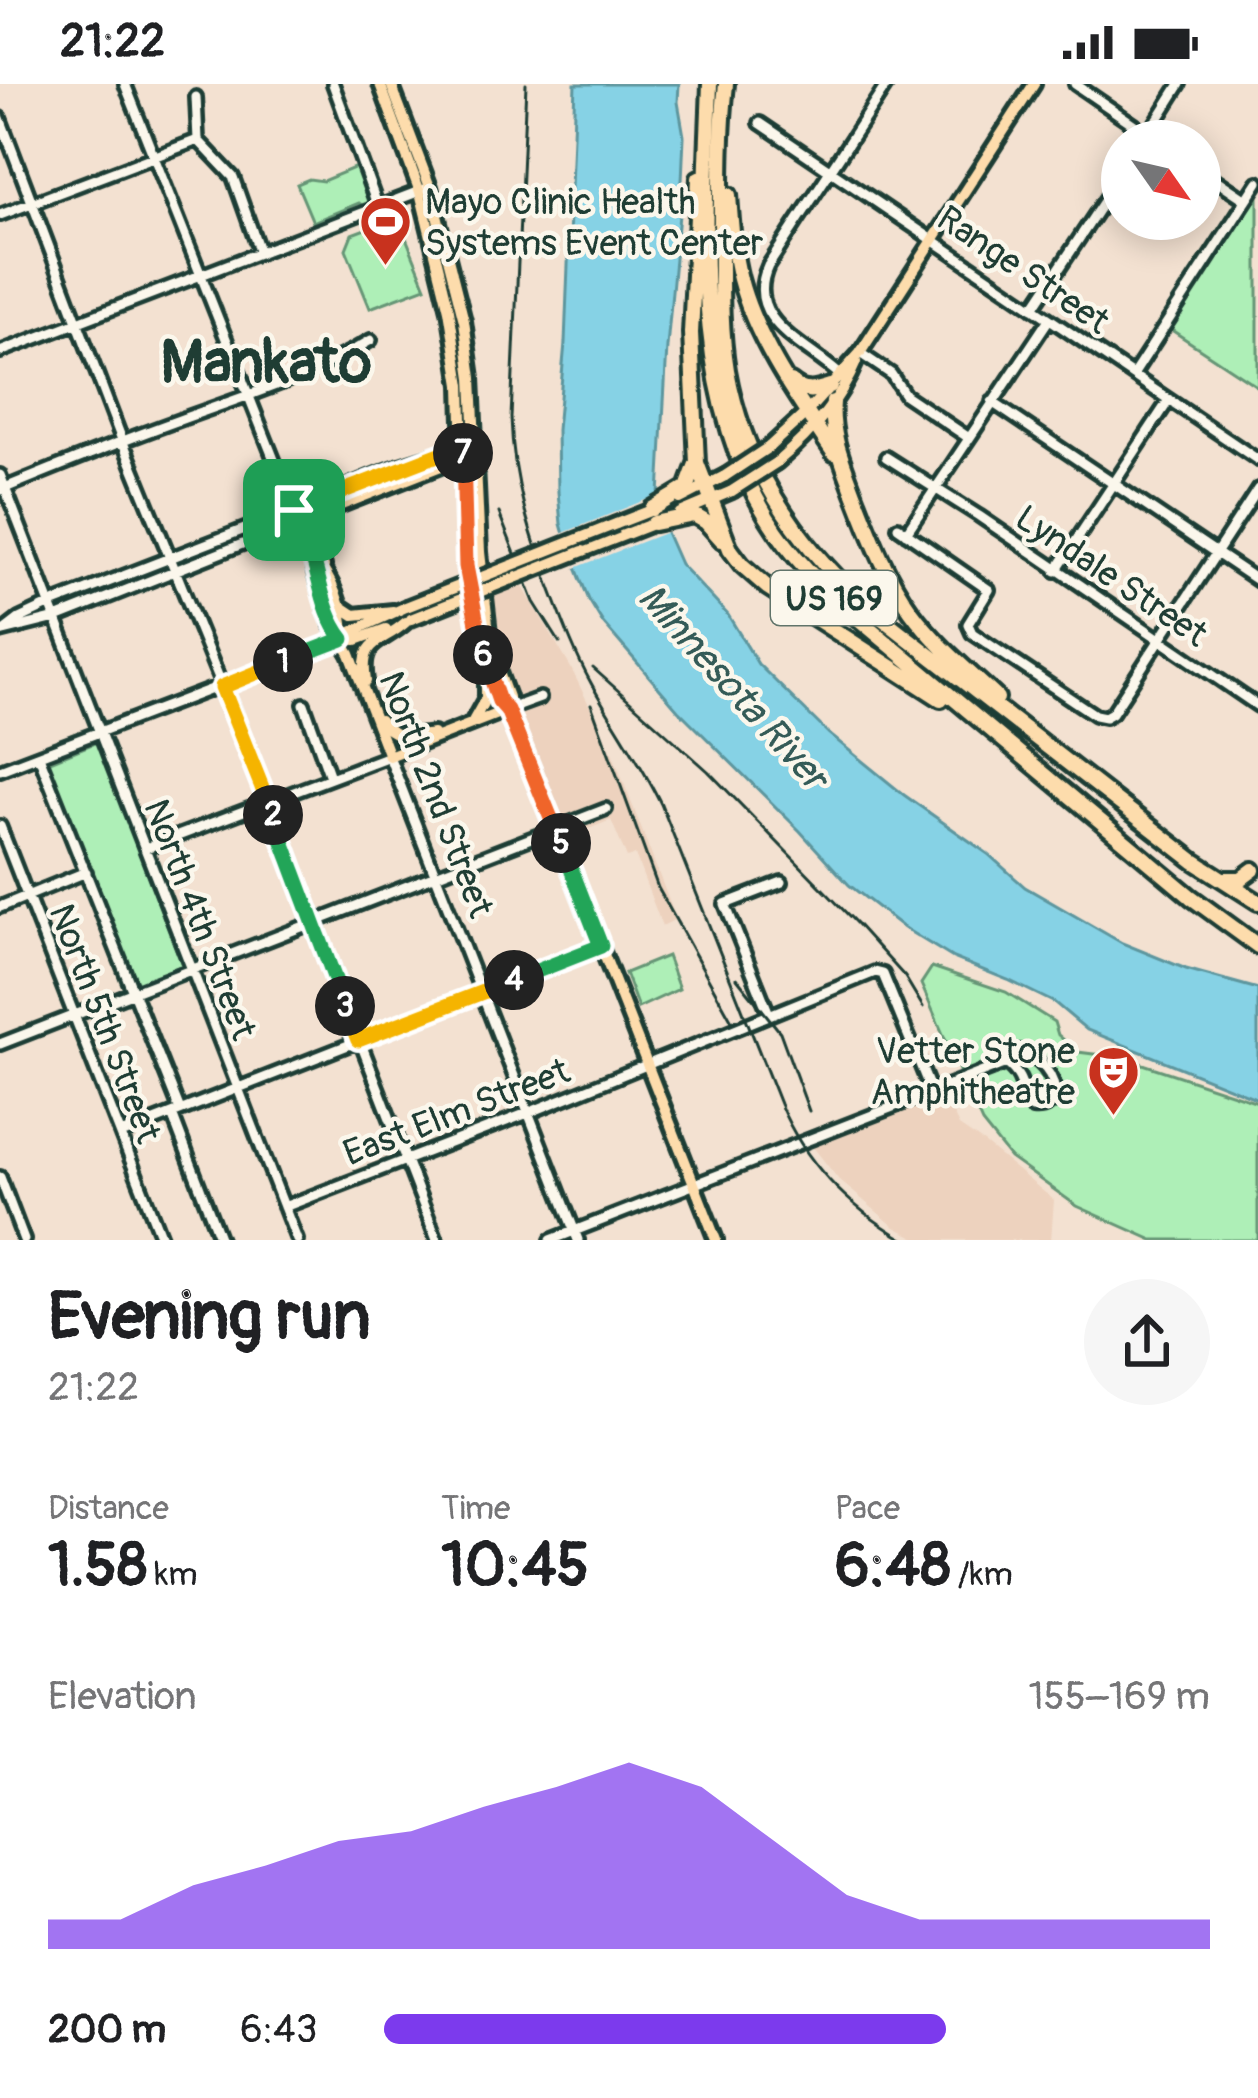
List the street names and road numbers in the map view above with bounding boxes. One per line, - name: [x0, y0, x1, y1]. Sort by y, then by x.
- street label: Range Street: [928, 196, 1118, 345]
- street label: Lyndale Street: [1006, 495, 1216, 657]
- road number: US 169: [771, 571, 897, 625]
- street label: North 2nd Street: [368, 665, 503, 924]
- street label: North 4th Street: [133, 793, 266, 1046]
- street label: North 5th Street: [38, 898, 171, 1150]
- street label: East Elm Street: [337, 1048, 576, 1176]

